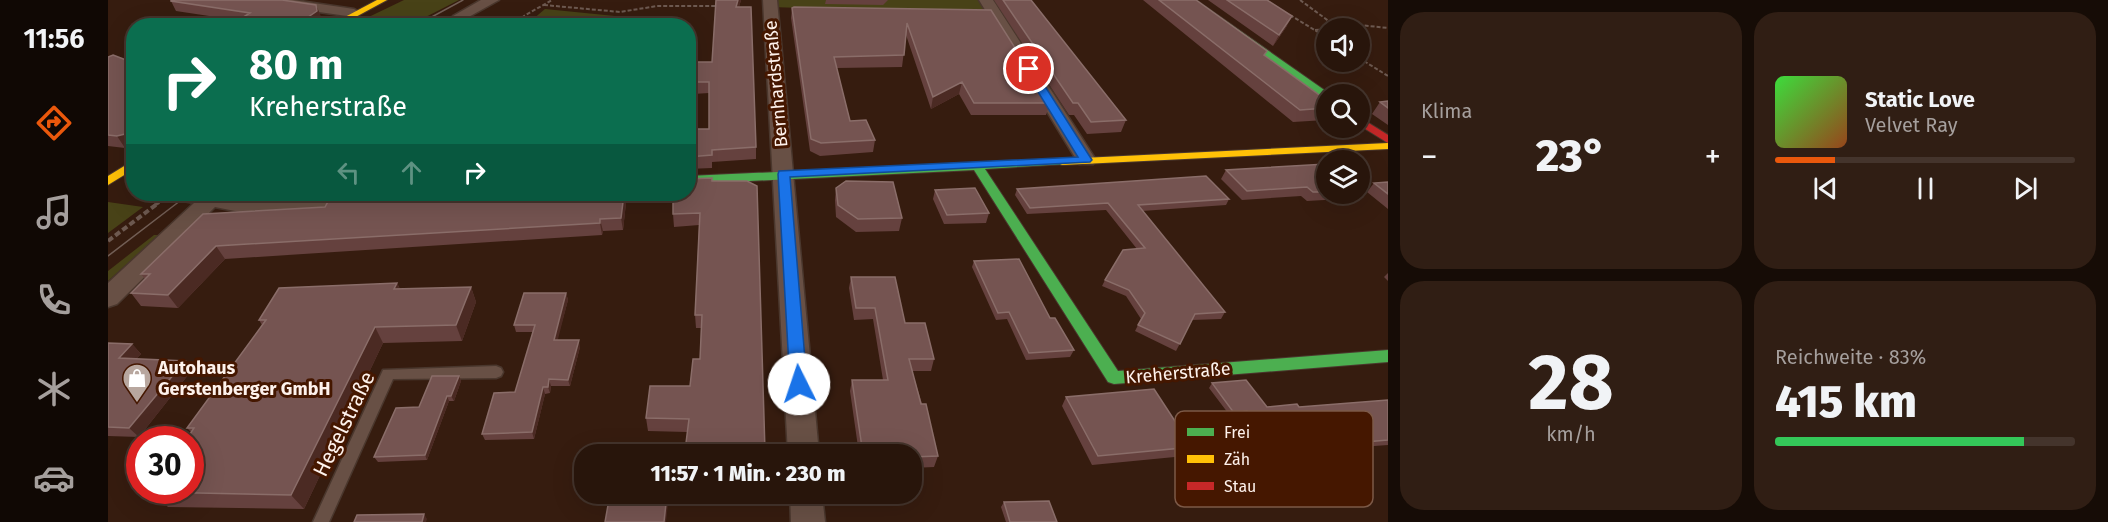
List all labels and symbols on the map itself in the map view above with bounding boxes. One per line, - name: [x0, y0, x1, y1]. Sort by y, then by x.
- street label: Bernhardstraße: [759, 20, 793, 148]
- pin: [1003, 43, 1054, 94]
- position arrow: [767, 352, 831, 416]
- place label: Autohaus Gerstenberger GmbH: [157, 357, 330, 400]
- street label: Kreherstraße: [1125, 357, 1231, 389]
- shop icon: Autohaus Gerstenberger GmbH: [121, 362, 153, 404]
- street label: Hegelstraße: [307, 367, 381, 481]
- legend: [1175, 411, 1373, 507]
- text: Frei: [1224, 423, 1250, 442]
- speed limit sign: 30: [126, 426, 204, 504]
- text: Zäh: [1224, 450, 1250, 469]
- text: Stau: [1224, 477, 1256, 496]

